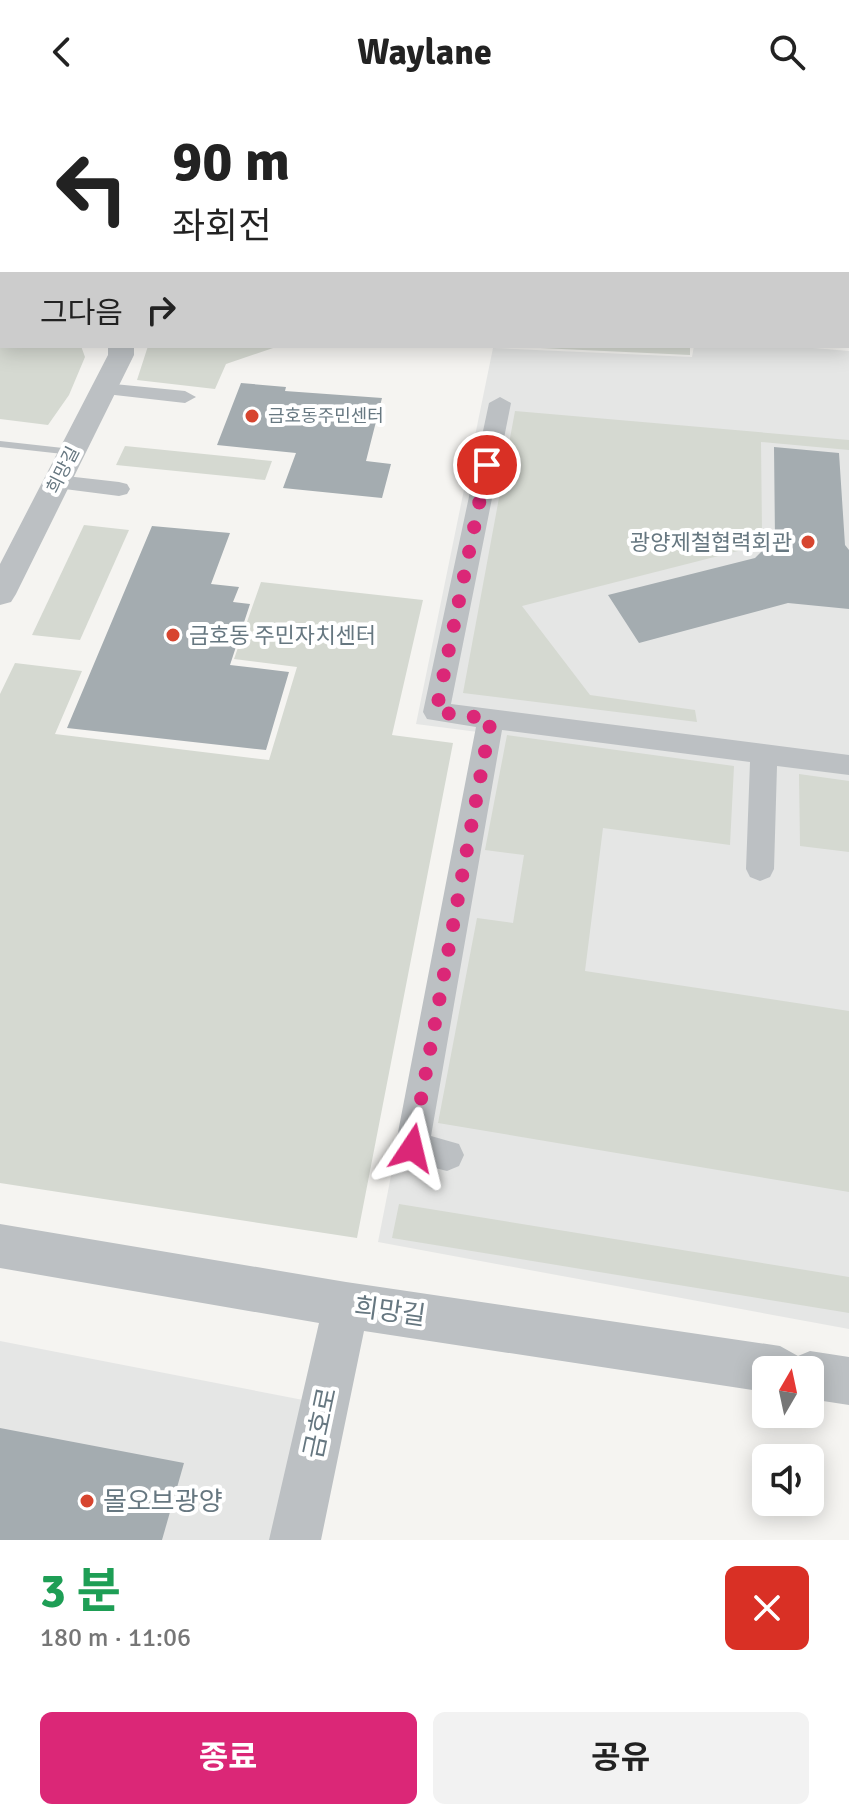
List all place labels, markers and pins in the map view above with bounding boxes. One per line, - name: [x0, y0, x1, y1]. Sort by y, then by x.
- place label: 금호동주민센터: [268, 405, 384, 427]
- marker: 금호동주민센터: [243, 407, 261, 425]
- pin: [453, 431, 521, 499]
- place label: 광양제철협력회관: [630, 529, 792, 556]
- marker: 광양제철협력회관: [799, 533, 817, 551]
- place label: 금호동 주민자치센터: [189, 622, 376, 649]
- marker: 금호동 주민자치센터: [164, 626, 182, 644]
- place label: 몰오브광양: [103, 1486, 223, 1518]
- marker: 몰오브광양: [78, 1492, 96, 1510]

